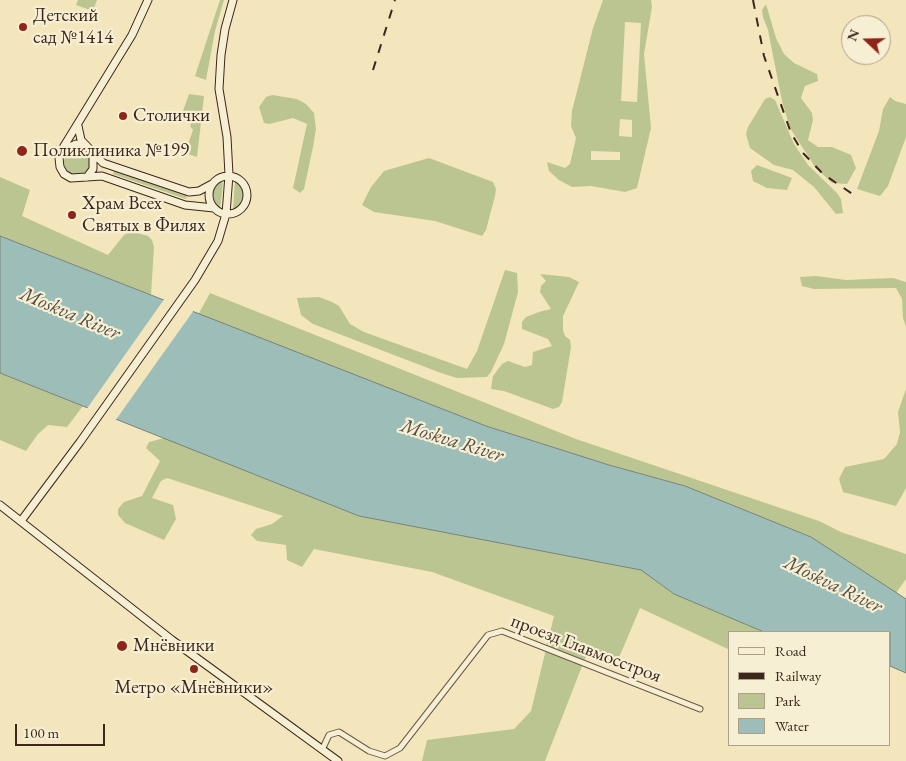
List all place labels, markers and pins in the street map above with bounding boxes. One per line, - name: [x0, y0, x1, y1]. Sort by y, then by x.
- place label: Детский сад №1414: [33, 5, 113, 49]
- marker: Детский сад №1414: [17, 21, 29, 33]
- place label: Столички: [133, 105, 210, 127]
- marker: Столички: [117, 110, 129, 122]
- place label: Поликлиника №199: [33, 140, 189, 162]
- marker: Поликлиника №199: [15, 144, 29, 158]
- place label: Храм Всех Святых в Филях: [82, 193, 205, 237]
- marker: Храм Всех Святых в Филях: [66, 209, 78, 221]
- place label: Мнёвники: [133, 635, 215, 657]
- marker: Мнёвники: [115, 639, 129, 653]
- marker: Метро «Мнёвники»: [188, 663, 200, 675]
- place label: Метро «Мнёвники»: [114, 677, 274, 699]

